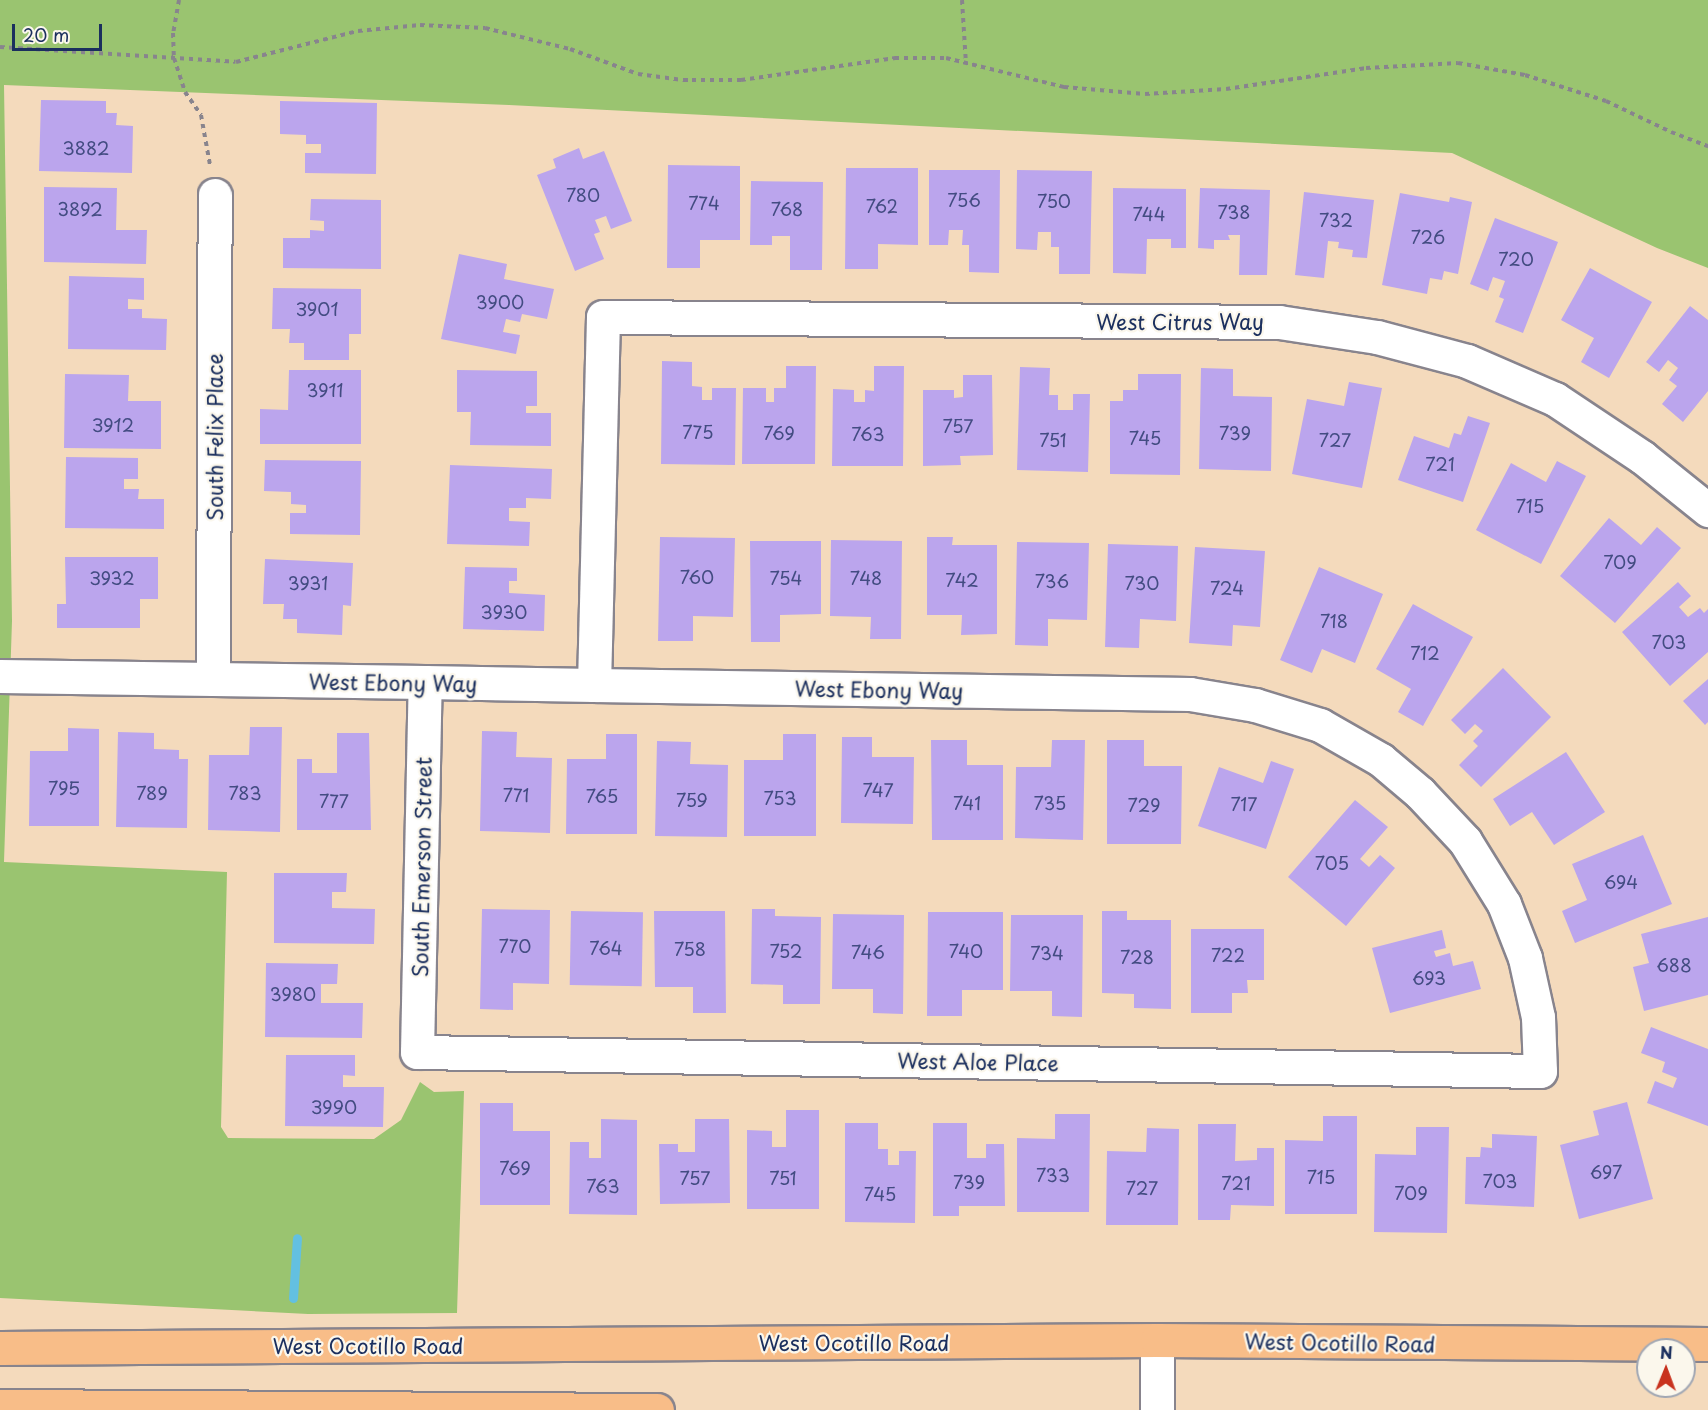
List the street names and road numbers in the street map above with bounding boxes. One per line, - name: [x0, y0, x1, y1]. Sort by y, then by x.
- street label: West Citrus Way: [1096, 308, 1264, 334]
- street label: South Felix Place: [201, 352, 227, 522]
- street label: West Ebony Way: [309, 668, 477, 696]
- street label: West Ebony Way: [795, 675, 963, 703]
- street label: South Emerson Street: [406, 756, 436, 978]
- street label: West Aloe Place: [897, 1047, 1059, 1075]
- street label: West Ocotillo Road: [1245, 1328, 1435, 1356]
- street label: West Ocotillo Road: [759, 1329, 949, 1355]
- street label: West Ocotillo Road: [273, 1332, 463, 1358]

